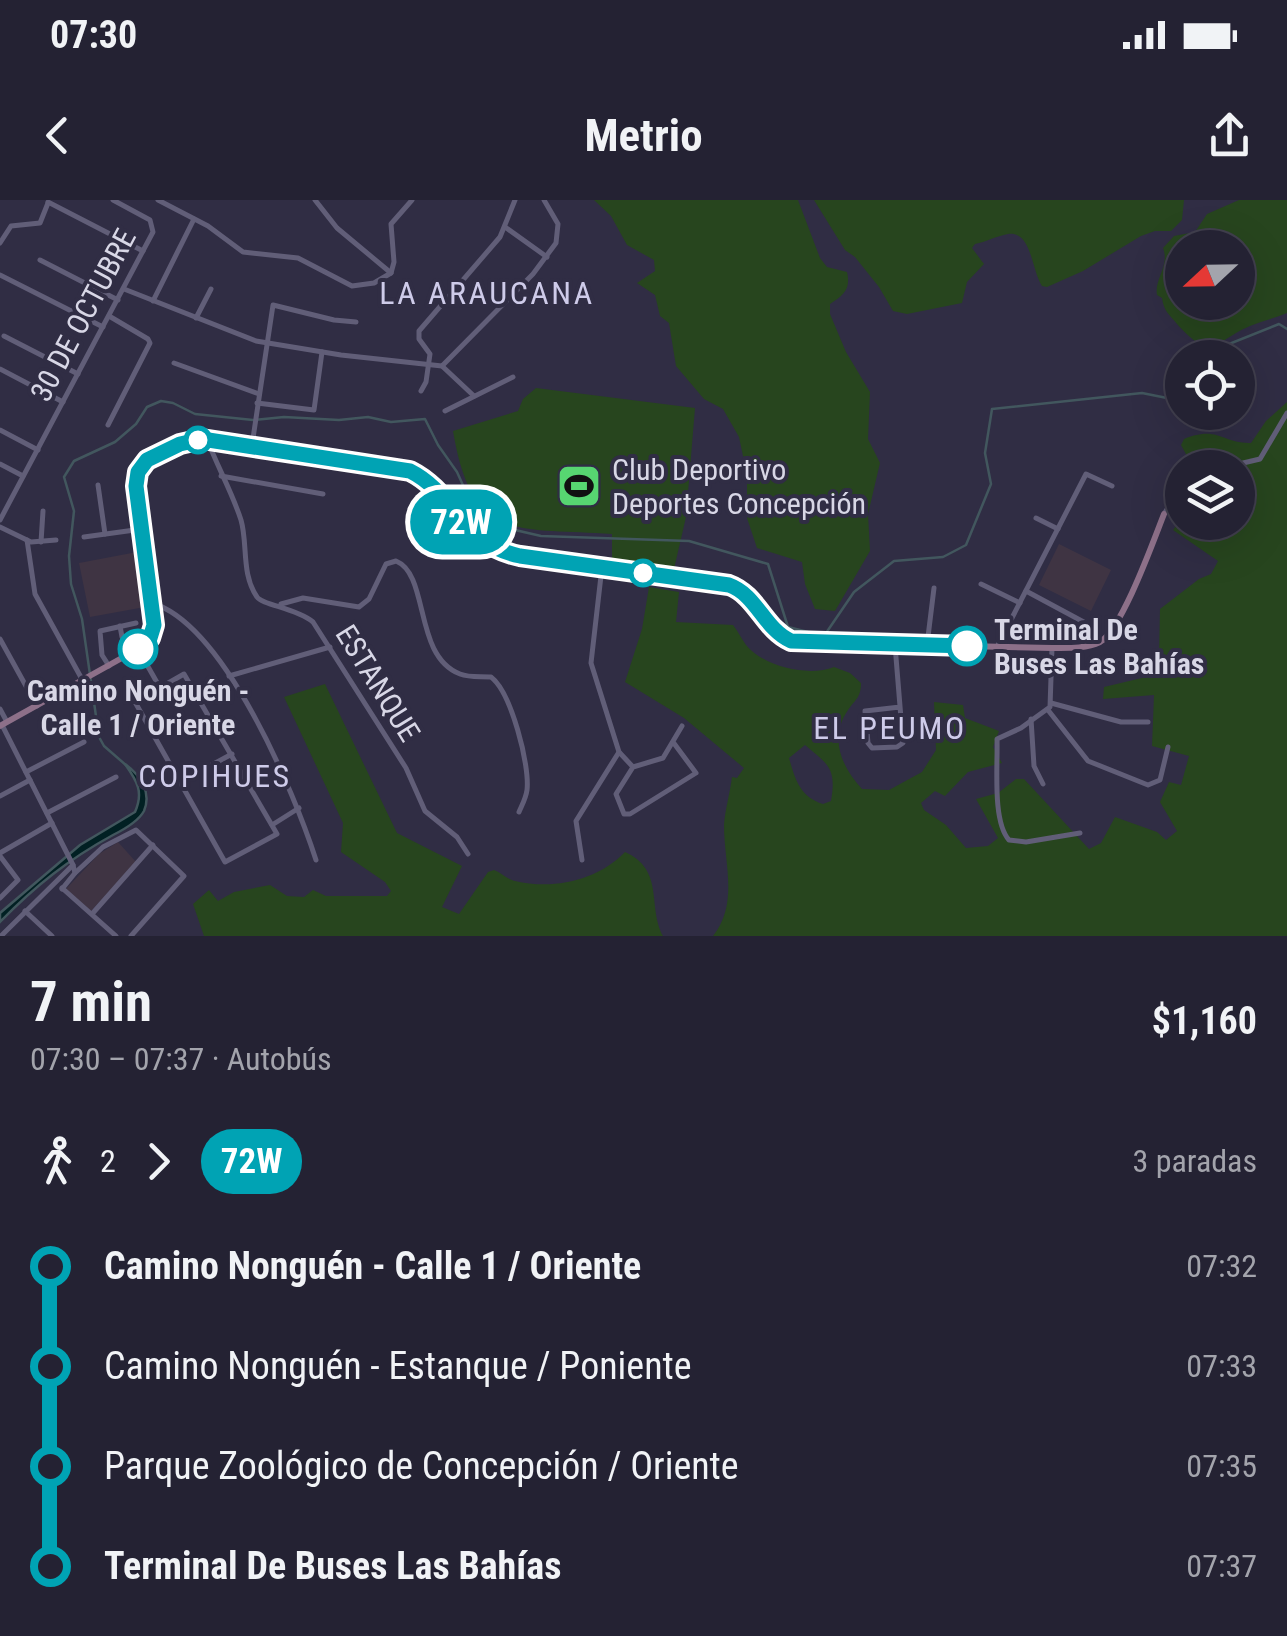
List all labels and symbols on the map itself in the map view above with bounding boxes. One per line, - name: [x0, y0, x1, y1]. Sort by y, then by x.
- street label: 30 DE OCTUBRE: [23, 223, 143, 407]
- north arrow: [1165, 230, 1255, 320]
- district label: LA ARAUCANA: [379, 274, 595, 312]
- unlabelled marker: [185, 427, 211, 453]
- place label: Club Deportivo Deportes Concepción: [612, 452, 866, 521]
- sports icon: Club Deportivo Deportes Concepción: [556, 463, 602, 509]
- line badge: 72W: [404, 490, 518, 554]
- unlabelled marker: [630, 560, 656, 586]
- place label: Terminal De Buses Las Bahías: [994, 612, 1204, 681]
- street label: ESTANQUE: [329, 618, 427, 748]
- marker: Terminal De Buses Las Bahías: [948, 627, 986, 665]
- marker: Camino Nonguén - Calle 1 / Oriente: [119, 630, 157, 668]
- place label: Camino Nonguén - Calle 1 / Oriente: [27, 673, 249, 742]
- district label: EL PEUMO: [813, 709, 967, 747]
- district label: COPIHUES: [138, 757, 292, 795]

